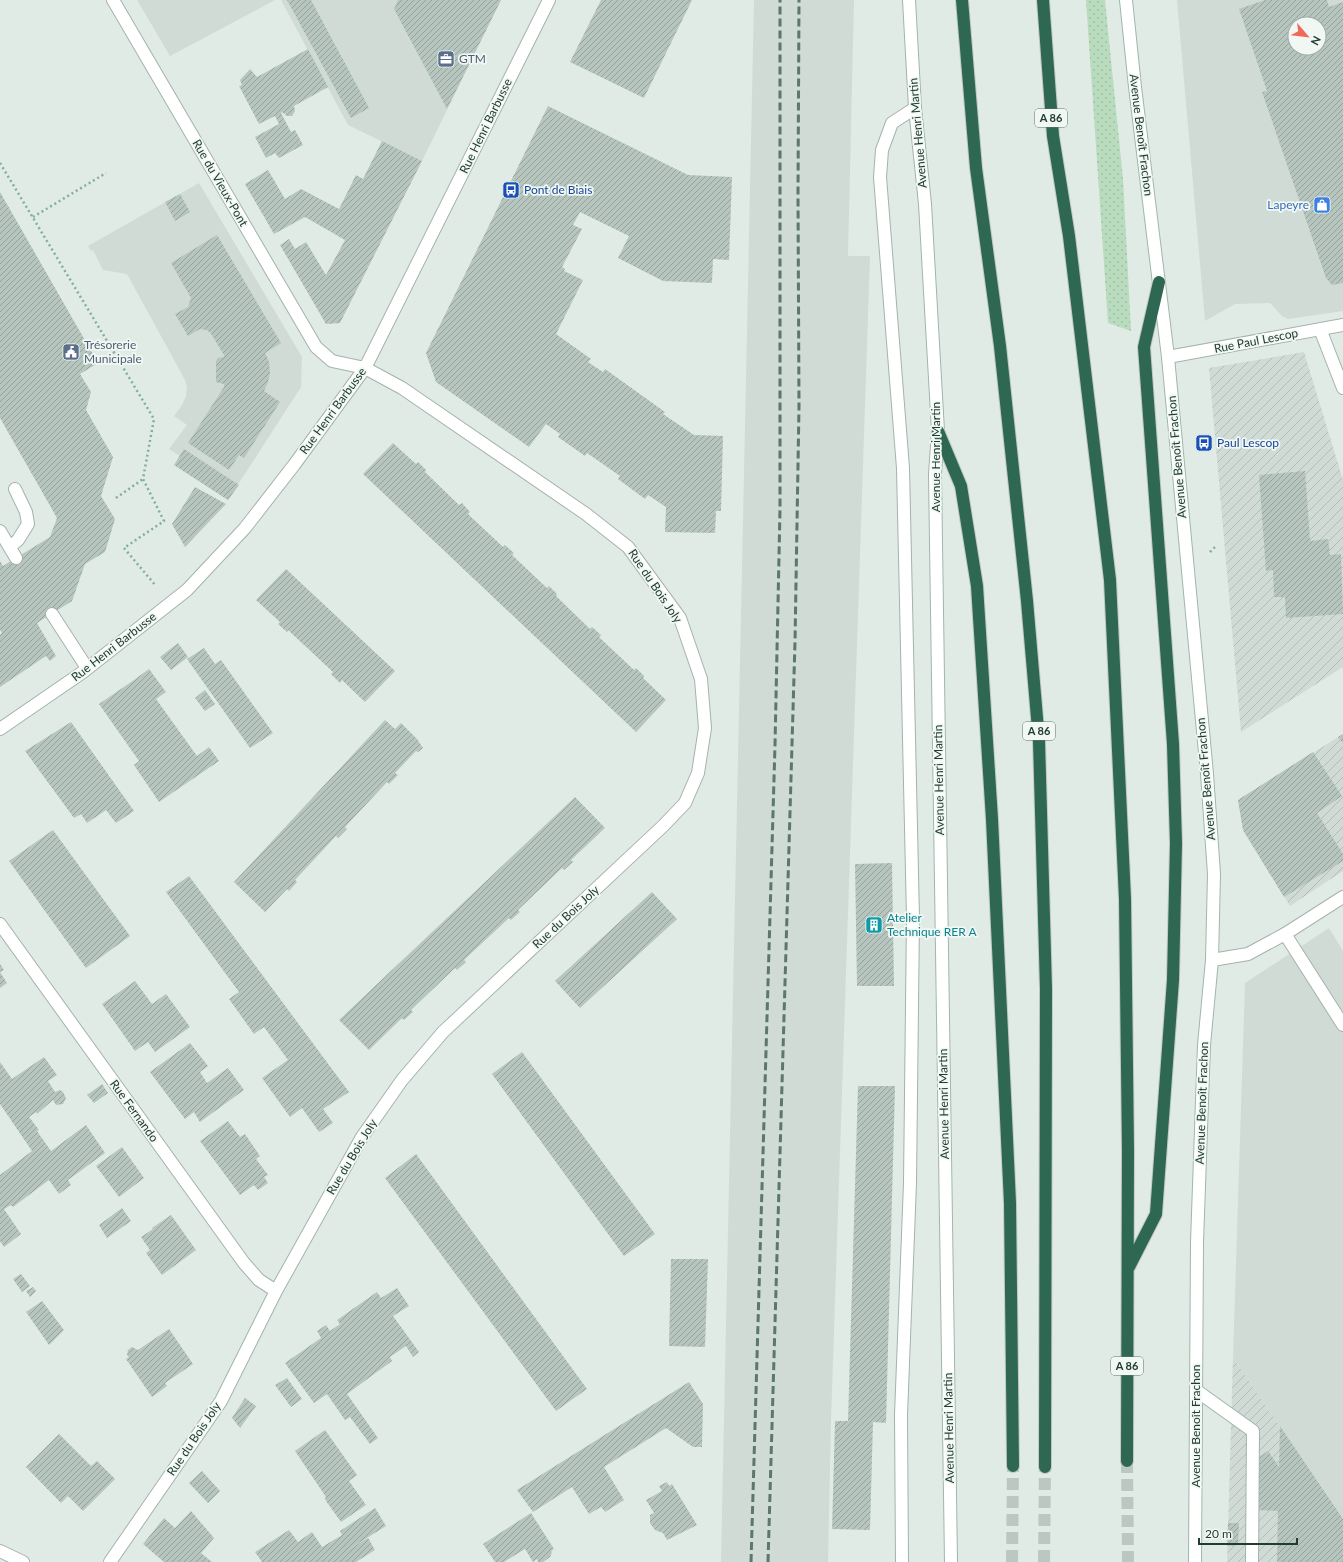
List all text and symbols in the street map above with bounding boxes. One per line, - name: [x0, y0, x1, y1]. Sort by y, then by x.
- north arrow: [1287, 16, 1327, 56]
- text: N: [1309, 34, 1324, 48]
- office icon: GTM: [436, 49, 456, 69]
- place label: GTM: [459, 51, 486, 66]
- street label: Avenue Benoît Frachon: [1127, 73, 1156, 197]
- street label: Rue Henri Barbusse: [456, 76, 515, 176]
- street label: Avenue Henri Martin: [905, 77, 930, 189]
- road number: A 86: [1035, 109, 1067, 127]
- street label: Rue du Vieux-Pont: [189, 136, 252, 230]
- bus stop icon: Pont de Biais: [501, 180, 521, 200]
- place label: Pont de Biais: [524, 182, 592, 197]
- shop icon: Lapeyre: [1312, 195, 1332, 215]
- place label: Lapeyre: [1267, 197, 1309, 212]
- street label: Rue Paul Lescop: [1213, 325, 1299, 356]
- place label: Trésorerie Municipale: [84, 337, 142, 366]
- public building icon: Trésorerie Municipale: [61, 342, 81, 362]
- street label: Rue Henri Barbusse: [296, 364, 369, 457]
- street label: Avenue Benoît Frachon: [1164, 395, 1189, 519]
- street label: Avenue Henri Martin: [928, 402, 943, 512]
- bus stop icon: Paul Lescop: [1194, 433, 1214, 453]
- place label: Paul Lescop: [1217, 435, 1279, 450]
- street label: Rue du Bois Joly: [625, 546, 686, 626]
- street label: Rue Henri Barbusse: [68, 609, 159, 684]
- street label: Avenue Benoît Frachon: [1193, 717, 1218, 841]
- road number: A 86: [1023, 722, 1055, 740]
- street label: Avenue Henri Martin: [930, 725, 947, 835]
- street label: Rue du Bois Joly: [529, 881, 603, 951]
- place label: Atelier Technique RER A: [887, 910, 977, 939]
- building icon: Atelier Technique RER A: [864, 915, 884, 935]
- street label: Avenue Benoît Frachon: [1192, 1041, 1211, 1165]
- street label: Avenue Henri Martin: [935, 1049, 952, 1159]
- street label: Rue Fernando: [107, 1077, 162, 1145]
- street label: Rue du Bois Joly: [323, 1115, 381, 1197]
- road number: A 86: [1111, 1357, 1143, 1375]
- street label: Avenue Benoît Frachon: [1188, 1365, 1203, 1488]
- street label: Avenue Henri Martin: [940, 1373, 957, 1483]
- street label: Rue du Bois Joly: [163, 1398, 224, 1478]
- scale bar: [1199, 1520, 1297, 1546]
- text: 20 m: [1205, 1526, 1232, 1541]

